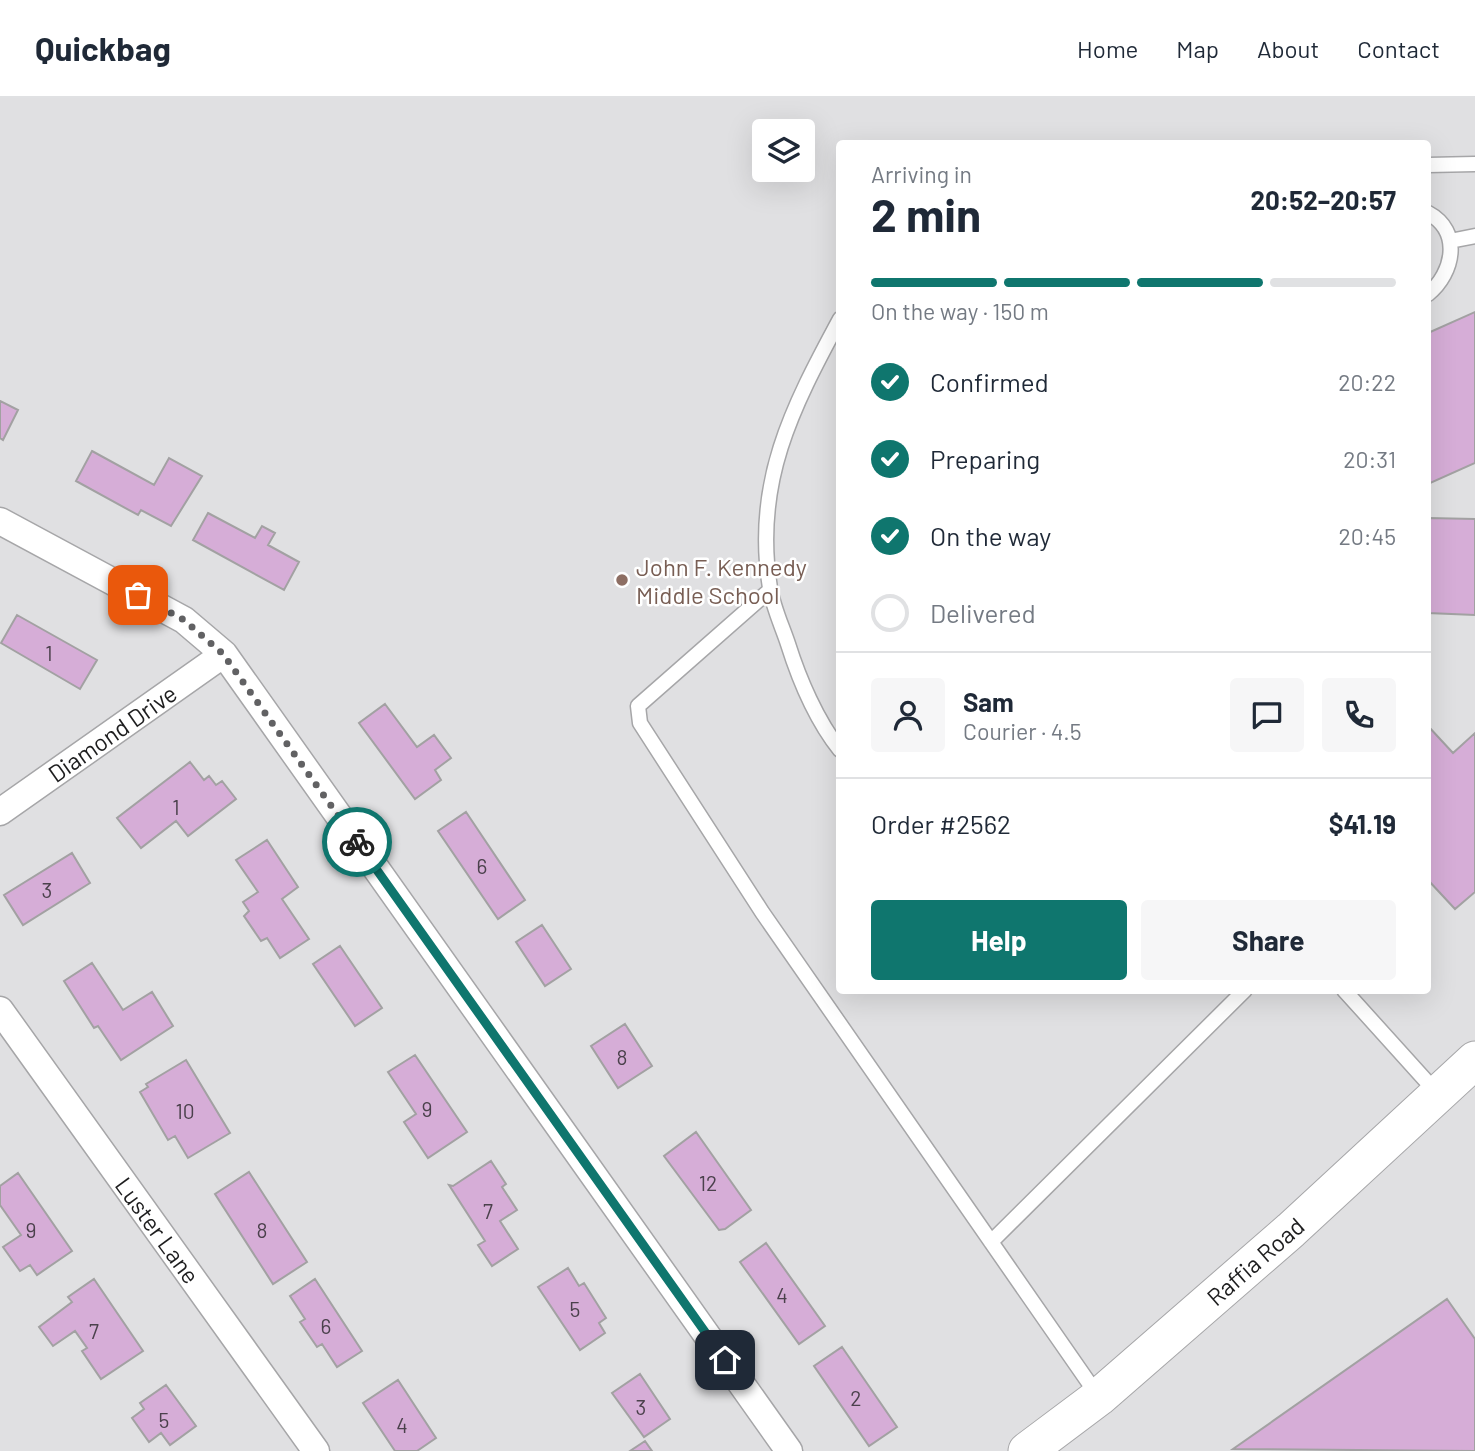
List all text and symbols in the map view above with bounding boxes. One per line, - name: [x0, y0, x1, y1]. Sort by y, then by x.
- text: Quickbag: [35, 28, 171, 68]
- text: Home: [1077, 34, 1138, 63]
- text: Map: [1176, 34, 1219, 63]
- text: About: [1257, 34, 1319, 63]
- text: Contact: [1357, 34, 1440, 63]
- map controls: [752, 119, 815, 182]
- button: layers: [752, 119, 815, 182]
- text: Arriving in: [871, 160, 972, 188]
- text: 20:52–20:57: [1250, 184, 1396, 215]
- text: 2 min: [871, 186, 981, 241]
- text: On the way · 150 m: [871, 297, 1049, 325]
- icon: check: [871, 363, 909, 401]
- text: Confirmed: [930, 366, 1049, 397]
- text: 20:22: [1338, 368, 1396, 396]
- icon: check: [871, 440, 909, 478]
- text: Preparing: [930, 443, 1040, 474]
- text: 20:31: [1343, 445, 1396, 473]
- icon: check: [871, 517, 909, 555]
- text: On the way: [930, 520, 1051, 551]
- text: 20:45: [1338, 522, 1396, 550]
- place label: John F. Kennedy Middle School: [636, 552, 807, 609]
- pin: [108, 565, 168, 625]
- marker: John F. Kennedy Middle School: [614, 572, 630, 588]
- icon: bag: [119, 576, 157, 614]
- text: Delivered: [930, 597, 1036, 628]
- house number: 1: [45, 640, 53, 665]
- street label: Diamond Drive: [42, 678, 182, 788]
- button: person: [871, 678, 945, 752]
- button: chat: [1230, 678, 1304, 752]
- button: phone: [1322, 678, 1396, 752]
- text: Sam: [963, 686, 1014, 717]
- text: Courier · 4.5: [963, 717, 1082, 745]
- house number: 1: [172, 794, 180, 819]
- courier: [322, 807, 392, 877]
- text: Order #2562: [871, 808, 1011, 839]
- text: $41.19: [1329, 808, 1396, 839]
- icon: bike: [338, 823, 376, 861]
- house number: 6: [477, 853, 487, 878]
- house number: 3: [42, 877, 52, 902]
- button: Help: [871, 900, 1127, 980]
- button: Share: [1141, 900, 1396, 980]
- house number: 8: [617, 1044, 627, 1069]
- house number: 9: [422, 1096, 432, 1121]
- house number: 10: [175, 1098, 195, 1123]
- house number: 12: [699, 1170, 717, 1195]
- street label: Luster Lane: [110, 1171, 206, 1289]
- house number: 7: [483, 1198, 493, 1223]
- street label: Raffia Road: [1200, 1211, 1310, 1311]
- house number: 9: [26, 1217, 36, 1242]
- house number: 8: [257, 1217, 267, 1242]
- house number: 4: [776, 1282, 788, 1307]
- house number: 5: [570, 1296, 580, 1321]
- house number: 6: [321, 1313, 331, 1338]
- house number: 7: [89, 1318, 99, 1343]
- pin: [695, 1330, 755, 1390]
- icon: home: [706, 1341, 744, 1379]
- house number: 2: [850, 1385, 862, 1410]
- house number: 3: [636, 1394, 646, 1419]
- house number: 5: [159, 1407, 169, 1432]
- house number: 4: [396, 1412, 408, 1437]

